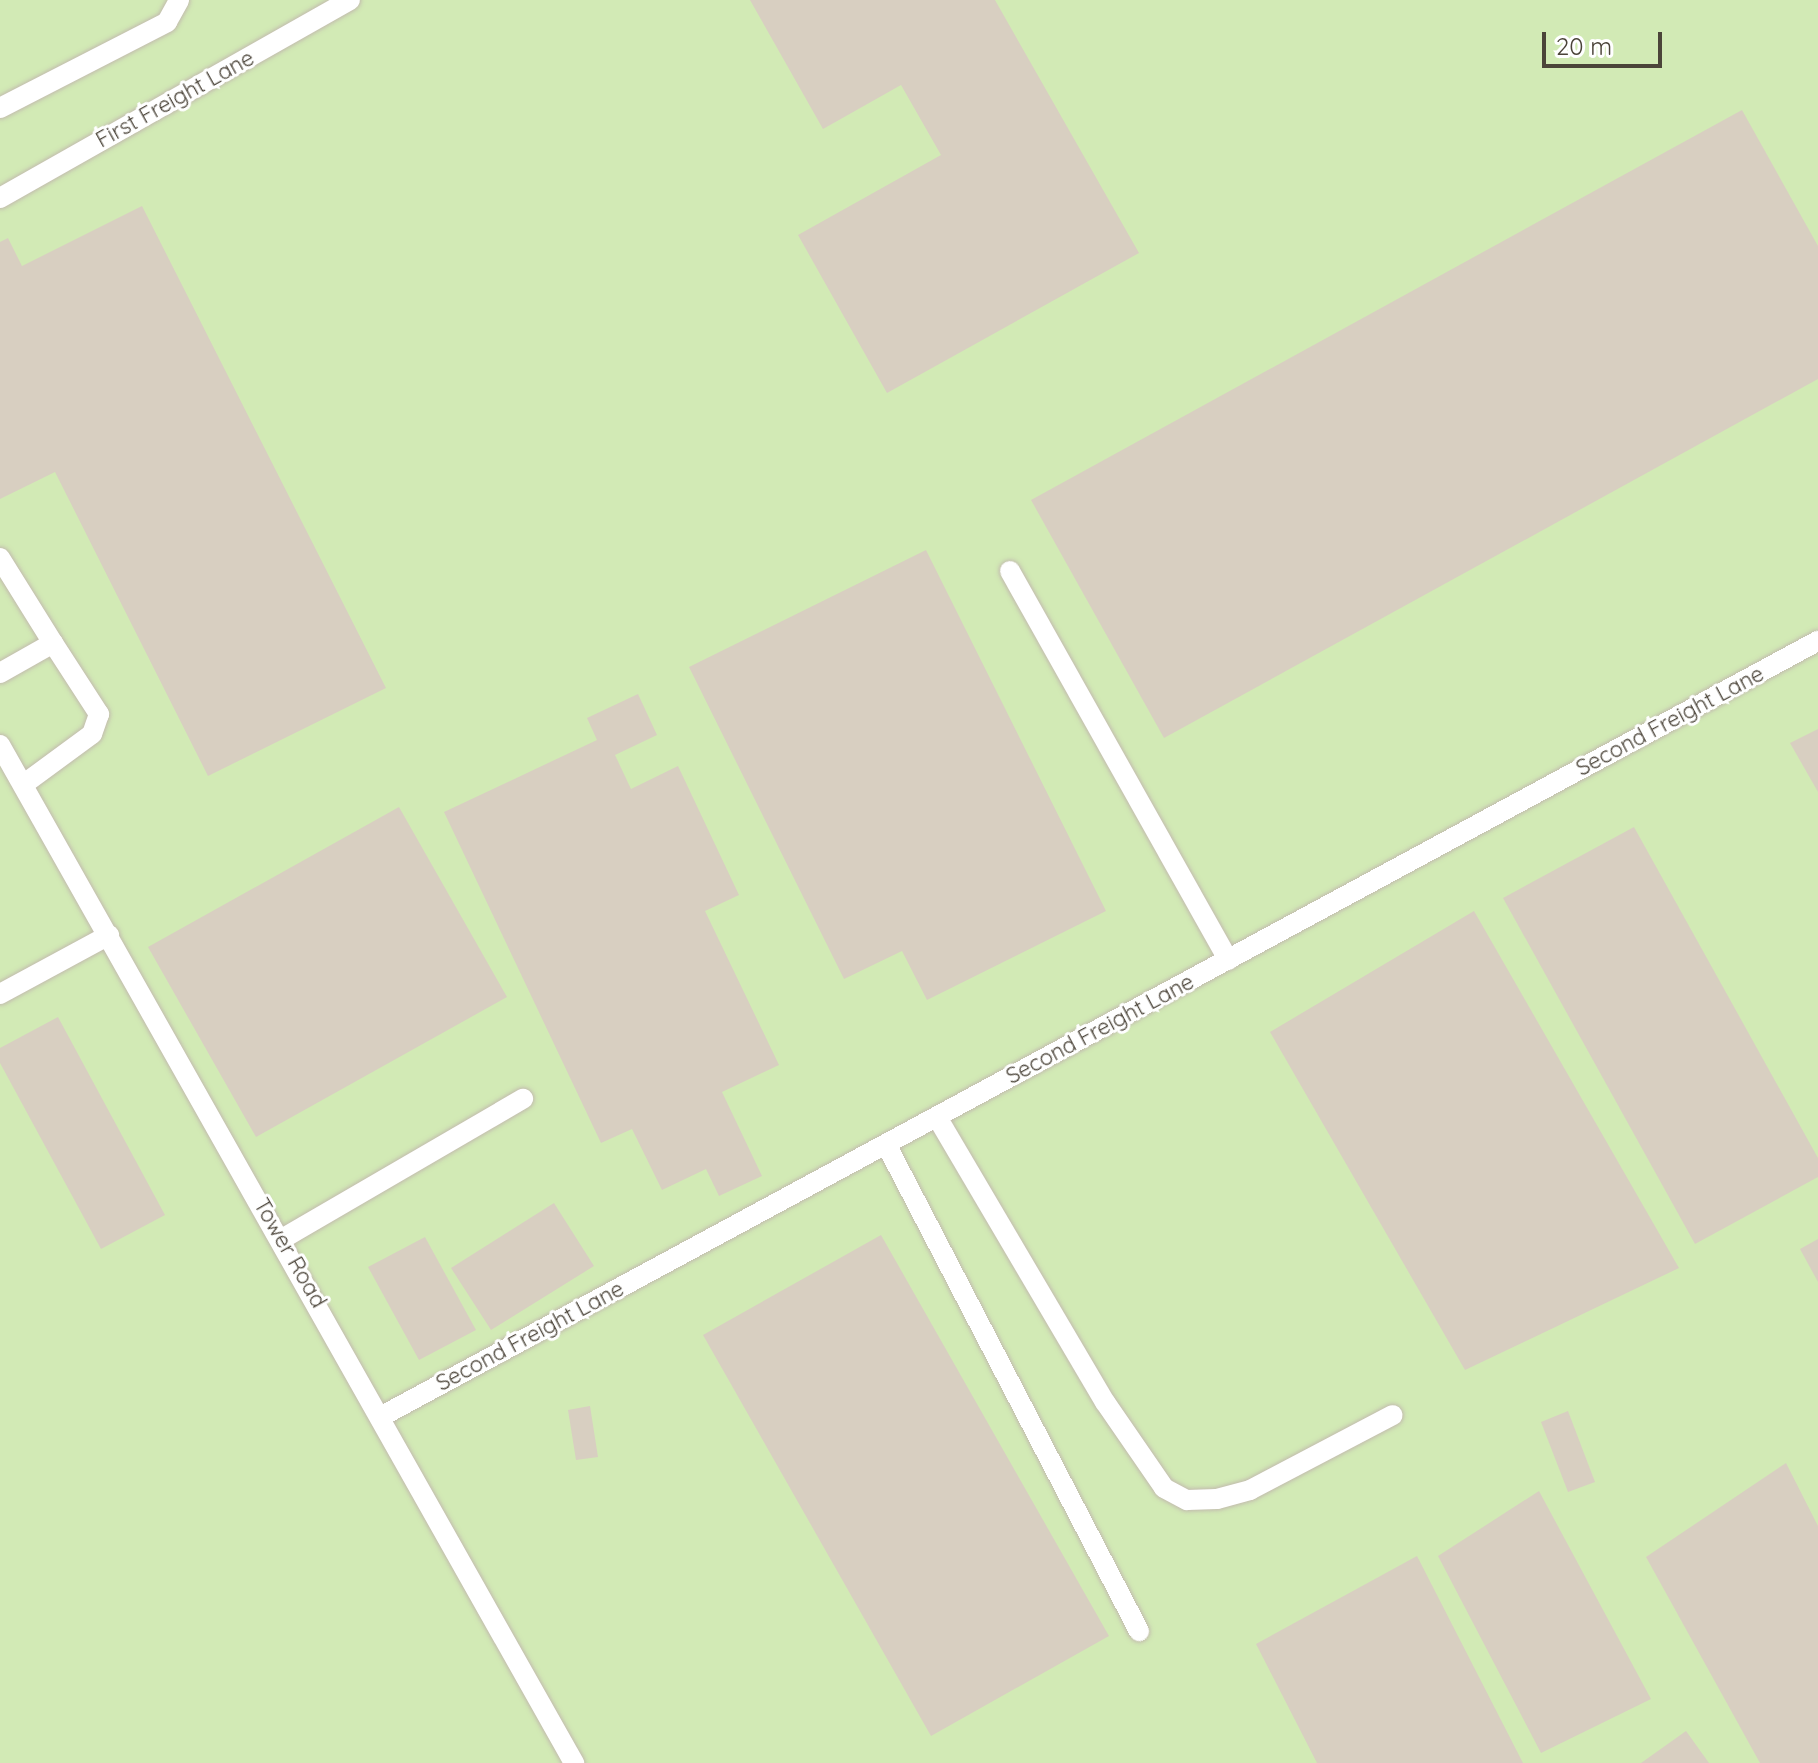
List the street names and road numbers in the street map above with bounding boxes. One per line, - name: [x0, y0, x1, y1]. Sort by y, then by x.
- street label: First Freight Lane: [91, 45, 259, 153]
- street label: Second Freight Lane: [1572, 660, 1768, 782]
- street label: Second Freight Lane: [1002, 968, 1198, 1090]
- street label: Tower Road: [248, 1194, 332, 1312]
- street label: Second Freight Lane: [432, 1275, 628, 1397]

